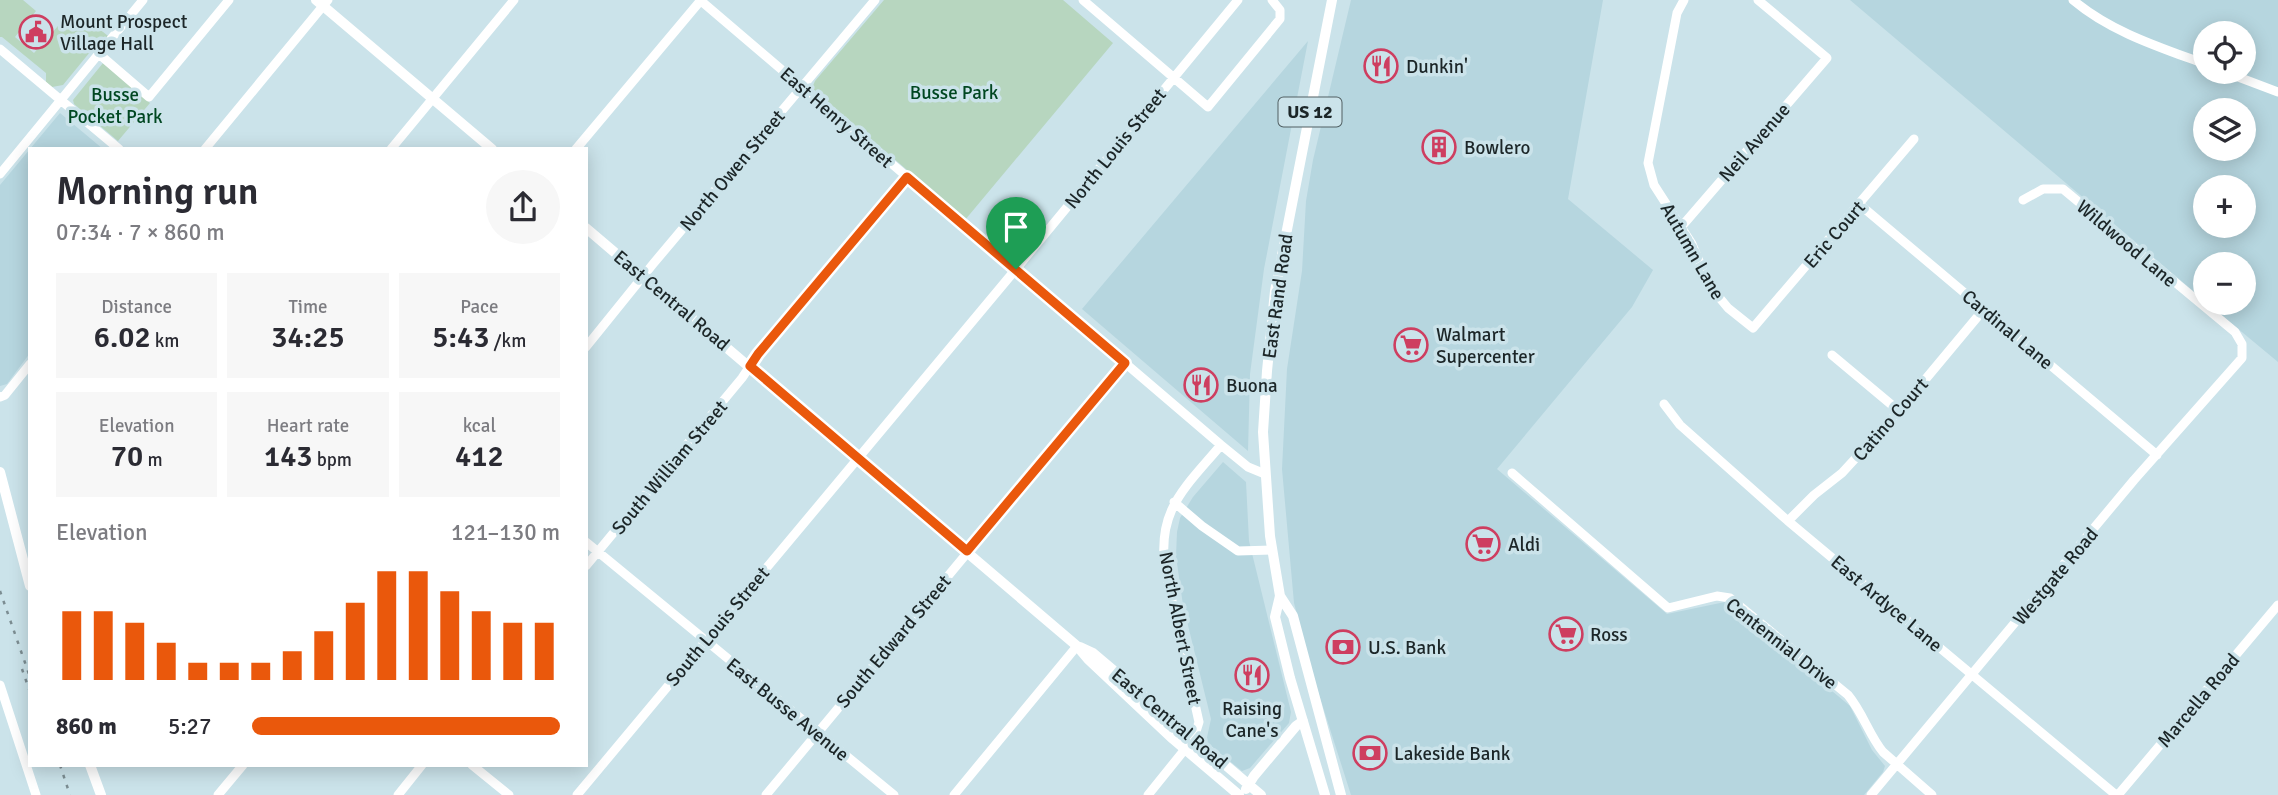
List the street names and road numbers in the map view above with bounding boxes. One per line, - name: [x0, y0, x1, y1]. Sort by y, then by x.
- street label: East Henry Street: [775, 62, 898, 174]
- street label: North Louis Street: [1060, 83, 1172, 214]
- road number: US 12: [1278, 98, 1342, 127]
- street label: Neil Avenue: [1714, 98, 1796, 187]
- street label: North Owen Street: [675, 105, 791, 236]
- street label: Wildwood Lane: [2071, 195, 2181, 293]
- street label: Eric Court: [1799, 196, 1871, 273]
- street label: Autumn Lane: [1655, 199, 1729, 304]
- street label: East Rand Road: [1257, 232, 1299, 360]
- street label: East Central Road: [608, 245, 734, 356]
- street label: Cardinal Lane: [1957, 285, 2058, 375]
- street label: Catino Court: [1848, 373, 1934, 466]
- street label: South William Street: [607, 395, 733, 540]
- street label: Westgate Road: [2008, 523, 2104, 630]
- street label: North Albert Street: [1153, 550, 1207, 707]
- street label: East Ardyce Lane: [1826, 550, 1947, 657]
- street label: South Louis Street: [661, 562, 775, 691]
- street label: South Edward Street: [831, 570, 957, 713]
- street label: Centennial Drive: [1721, 593, 1842, 695]
- street label: Marcella Road: [2152, 649, 2245, 753]
- street label: East Busse Avenue: [721, 653, 854, 767]
- street label: East Central Road: [1106, 663, 1232, 774]

